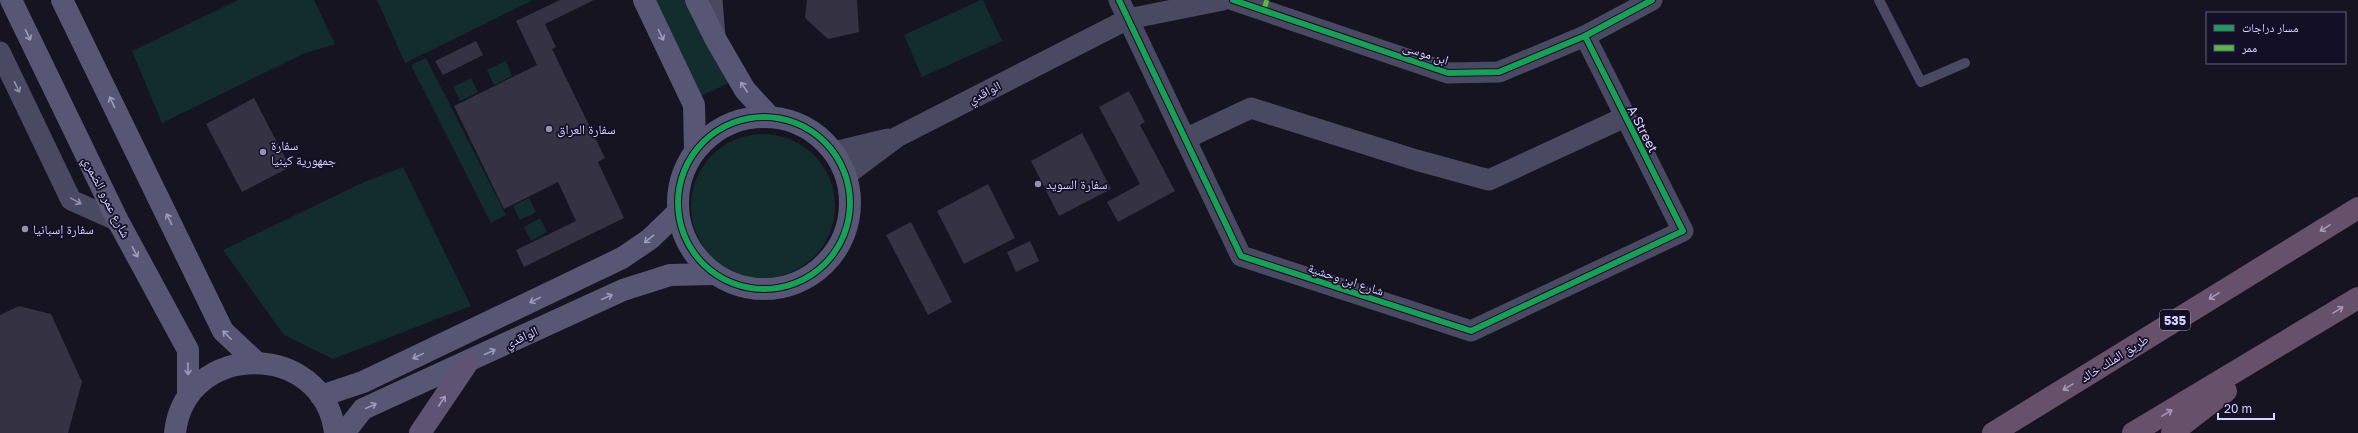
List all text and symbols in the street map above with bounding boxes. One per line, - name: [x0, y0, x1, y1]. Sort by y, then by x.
- legend: [2206, 12, 2346, 64]
- text: مسار دراجات: [2242, 20, 2299, 35]
- one-way arrow: [25, 29, 32, 41]
- one-way arrow: [658, 29, 665, 41]
- street label: ابن موسى: [1401, 38, 1451, 69]
- text: ممر: [2241, 40, 2257, 55]
- street label: الواقدي: [965, 77, 1005, 110]
- one-way arrow: [14, 81, 21, 93]
- one-way arrow: [739, 81, 747, 93]
- one-way arrow: [107, 97, 115, 109]
- street label: A Street: [1624, 103, 1662, 155]
- place label: سفارة العراق: [557, 121, 615, 138]
- marker: سفارة العراق: [544, 124, 554, 134]
- place label: سفارة جمهورية كينيا: [271, 137, 336, 169]
- marker: سفارة جمهورية كينيا: [258, 147, 268, 157]
- street label: شارع عمرو الضمري: [77, 154, 134, 242]
- place label: سفارة السويد: [1046, 176, 1108, 193]
- marker: سفارة السويد: [1033, 179, 1043, 189]
- one-way arrow: [70, 198, 82, 206]
- one-way arrow: [164, 214, 172, 226]
- place label: سفارة إسبانيا: [33, 221, 94, 238]
- marker: سفارة إسبانيا: [20, 224, 30, 234]
- one-way arrow: [2319, 225, 2331, 233]
- one-way arrow: [644, 234, 655, 243]
- one-way arrow: [131, 246, 139, 258]
- street label: شارع ابن وحشية: [1305, 259, 1386, 301]
- one-way arrow: [601, 293, 613, 300]
- one-way arrow: [2208, 293, 2220, 301]
- one-way arrow: [529, 297, 541, 304]
- one-way arrow: [2332, 306, 2344, 314]
- road number: 535: [2160, 310, 2190, 330]
- street label: الواقدي: [502, 322, 541, 355]
- one-way arrow: [222, 330, 232, 340]
- street label: طريق الملك خالد: [2077, 331, 2152, 386]
- one-way arrow: [483, 348, 495, 355]
- one-way arrow: [412, 353, 424, 360]
- one-way arrow: [184, 362, 192, 375]
- one-way arrow: [2062, 383, 2074, 391]
- one-way arrow: [438, 395, 446, 406]
- scale bar: [2218, 395, 2274, 421]
- text: 20 m: [2224, 401, 2252, 416]
- one-way arrow: [365, 402, 377, 409]
- one-way arrow: [2161, 409, 2172, 417]

